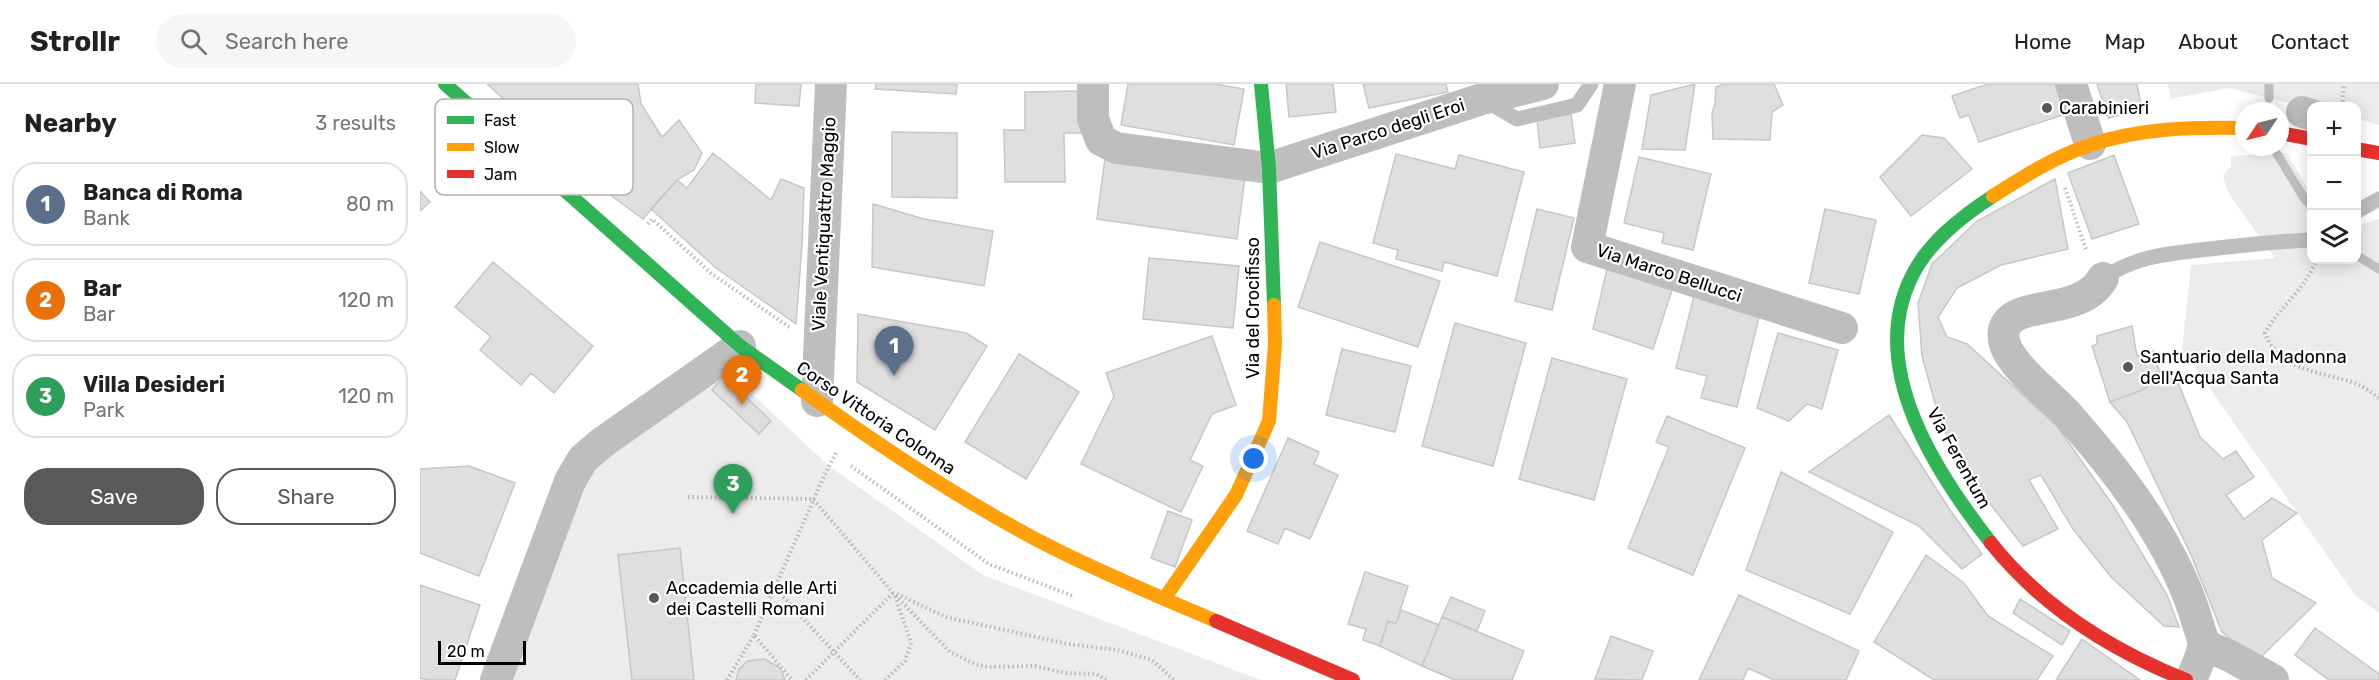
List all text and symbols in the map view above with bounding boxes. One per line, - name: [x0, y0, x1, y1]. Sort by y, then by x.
- search box: [156, 14, 576, 68]
- text: Strollr: [30, 25, 120, 58]
- icon: search: [177, 25, 210, 58]
- text: Search here: [225, 28, 348, 55]
- text: Home: [2014, 29, 2071, 54]
- text: Map: [2104, 29, 2145, 54]
- text: About: [2178, 29, 2238, 54]
- text: Contact: [2271, 29, 2349, 54]
- street label: Via Parco degli Eroi: [1309, 94, 1467, 164]
- place label: Carabinieri: [2059, 97, 2149, 119]
- legend: [435, 99, 633, 195]
- marker: Carabinieri: [2040, 101, 2054, 115]
- north arrow: [2235, 102, 2289, 156]
- map controls: [2307, 102, 2361, 264]
- button: +: [2307, 102, 2361, 156]
- text: Nearby: [24, 108, 117, 139]
- text: 3 results: [315, 111, 396, 135]
- text: Fast: [484, 111, 516, 130]
- street label: Viale Ventiquattro Maggio: [807, 116, 841, 332]
- text: Slow: [484, 138, 520, 157]
- button: −: [2307, 156, 2361, 210]
- text: Jam: [484, 165, 517, 184]
- text: Banca di Roma: [83, 179, 243, 206]
- text: 1: [41, 192, 50, 216]
- text: 80 m: [346, 192, 394, 216]
- text: Bank: [83, 206, 130, 230]
- button: layers: [2307, 210, 2361, 264]
- street label: Via del Crocifisso: [1242, 237, 1264, 379]
- street label: Via Marco Bellucci: [1593, 239, 1745, 307]
- text: Bar: [83, 275, 121, 302]
- text: 2: [39, 288, 52, 312]
- text: 120 m: [338, 288, 394, 312]
- text: Bar: [83, 302, 115, 326]
- pin: 1: [874, 326, 914, 376]
- place label: Santuario della Madonna dell'Acqua Santa: [2140, 346, 2347, 389]
- pin: 2: [722, 356, 762, 405]
- street label: Corso Vittoria Colonna: [792, 356, 960, 480]
- marker: Santuario della Madonna dell'Acqua Santa: [2121, 360, 2135, 374]
- text: Villa Desideri: [83, 371, 225, 398]
- text: 3: [39, 384, 52, 408]
- text: 120 m: [338, 384, 394, 408]
- text: Park: [83, 398, 125, 422]
- street label: Via Ferentum: [1922, 404, 1996, 512]
- your location: [1239, 444, 1268, 473]
- pin: 3: [714, 464, 752, 514]
- button: Save: [24, 468, 204, 525]
- button: Share: [216, 468, 396, 525]
- place label: Accademia delle Arti dei Castelli Romani: [666, 577, 837, 620]
- marker: Accademia delle Arti dei Castelli Romani: [647, 591, 661, 605]
- scale bar: [438, 638, 526, 666]
- text: 20 m: [447, 642, 485, 661]

